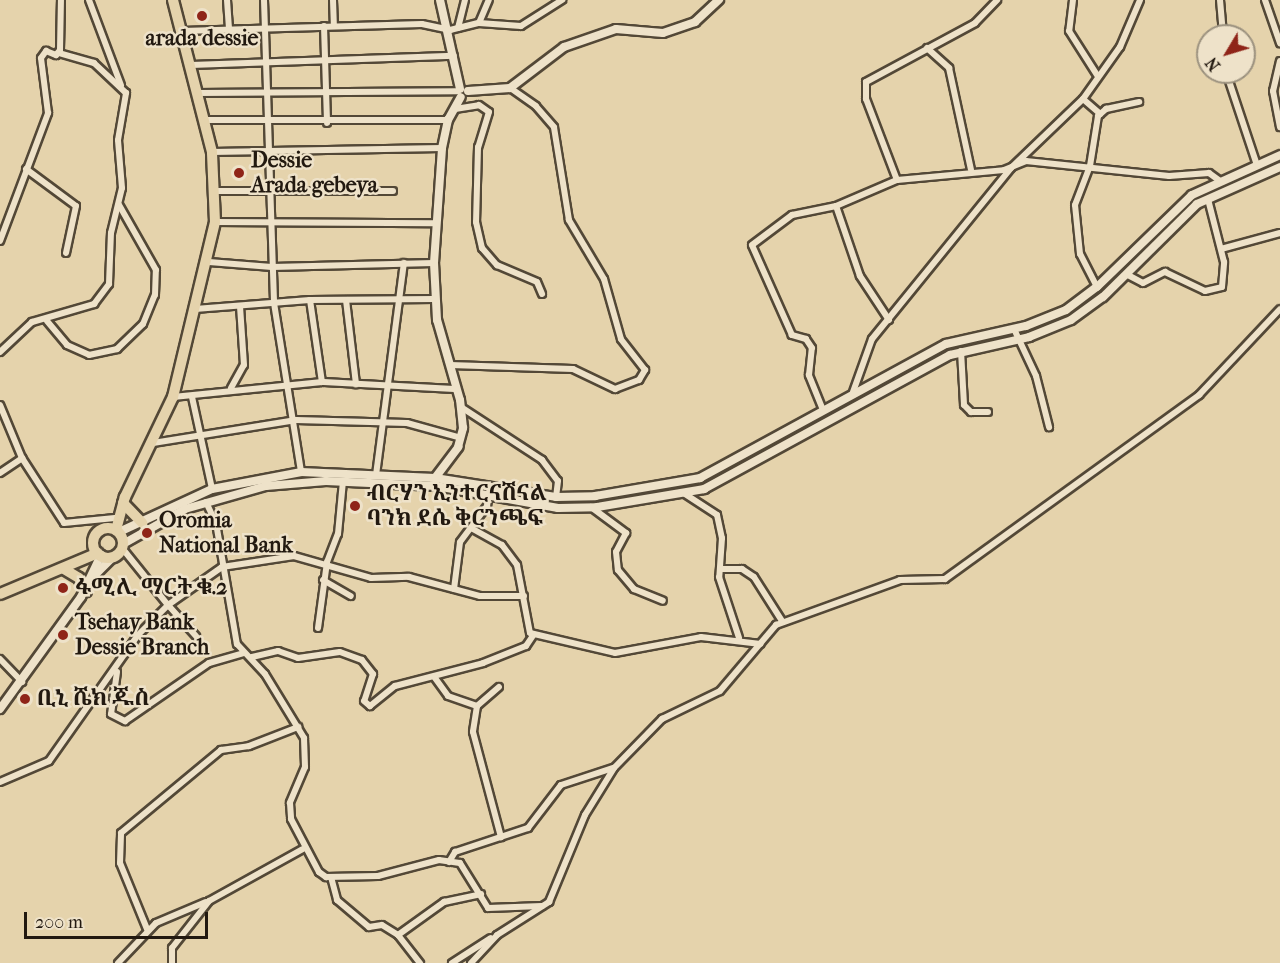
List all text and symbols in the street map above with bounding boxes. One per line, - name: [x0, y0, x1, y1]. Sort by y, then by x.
- marker: arada dessie: [195, 9, 209, 23]
- north arrow: [1196, 24, 1256, 84]
- place label: arada dessie: [146, 26, 258, 52]
- text: N: [1202, 54, 1224, 75]
- place label: Dessie Arada gebeya: [251, 147, 378, 198]
- marker: Dessie Arada gebeya: [232, 166, 246, 180]
- place label: ብርሃን ኢንተርናሽናል ባንክ ደሴ ቅርንጫፍ: [367, 480, 547, 532]
- marker: ብርሃን ኢንተርናሽናል ባንክ ደሴ ቅርንጫፍ: [348, 499, 362, 513]
- place label: Oromia National Bank: [159, 507, 293, 558]
- marker: Oromia National Bank: [140, 526, 154, 540]
- place label: ፋሚሊ ማርት ቁ.2: [75, 575, 227, 601]
- marker: ፋሚሊ ማርት ቁ.2: [56, 581, 70, 595]
- place label: Tsehay Bank Dessie Branch: [75, 609, 209, 660]
- marker: Tsehay Bank Dessie Branch: [56, 628, 70, 642]
- place label: ቢኒ ሼክ ጁስ: [37, 686, 149, 712]
- marker: ቢኒ ሼክ ጁስ: [18, 692, 32, 706]
- scale bar: [27, 900, 212, 938]
- text: 200 m: [35, 912, 83, 933]

